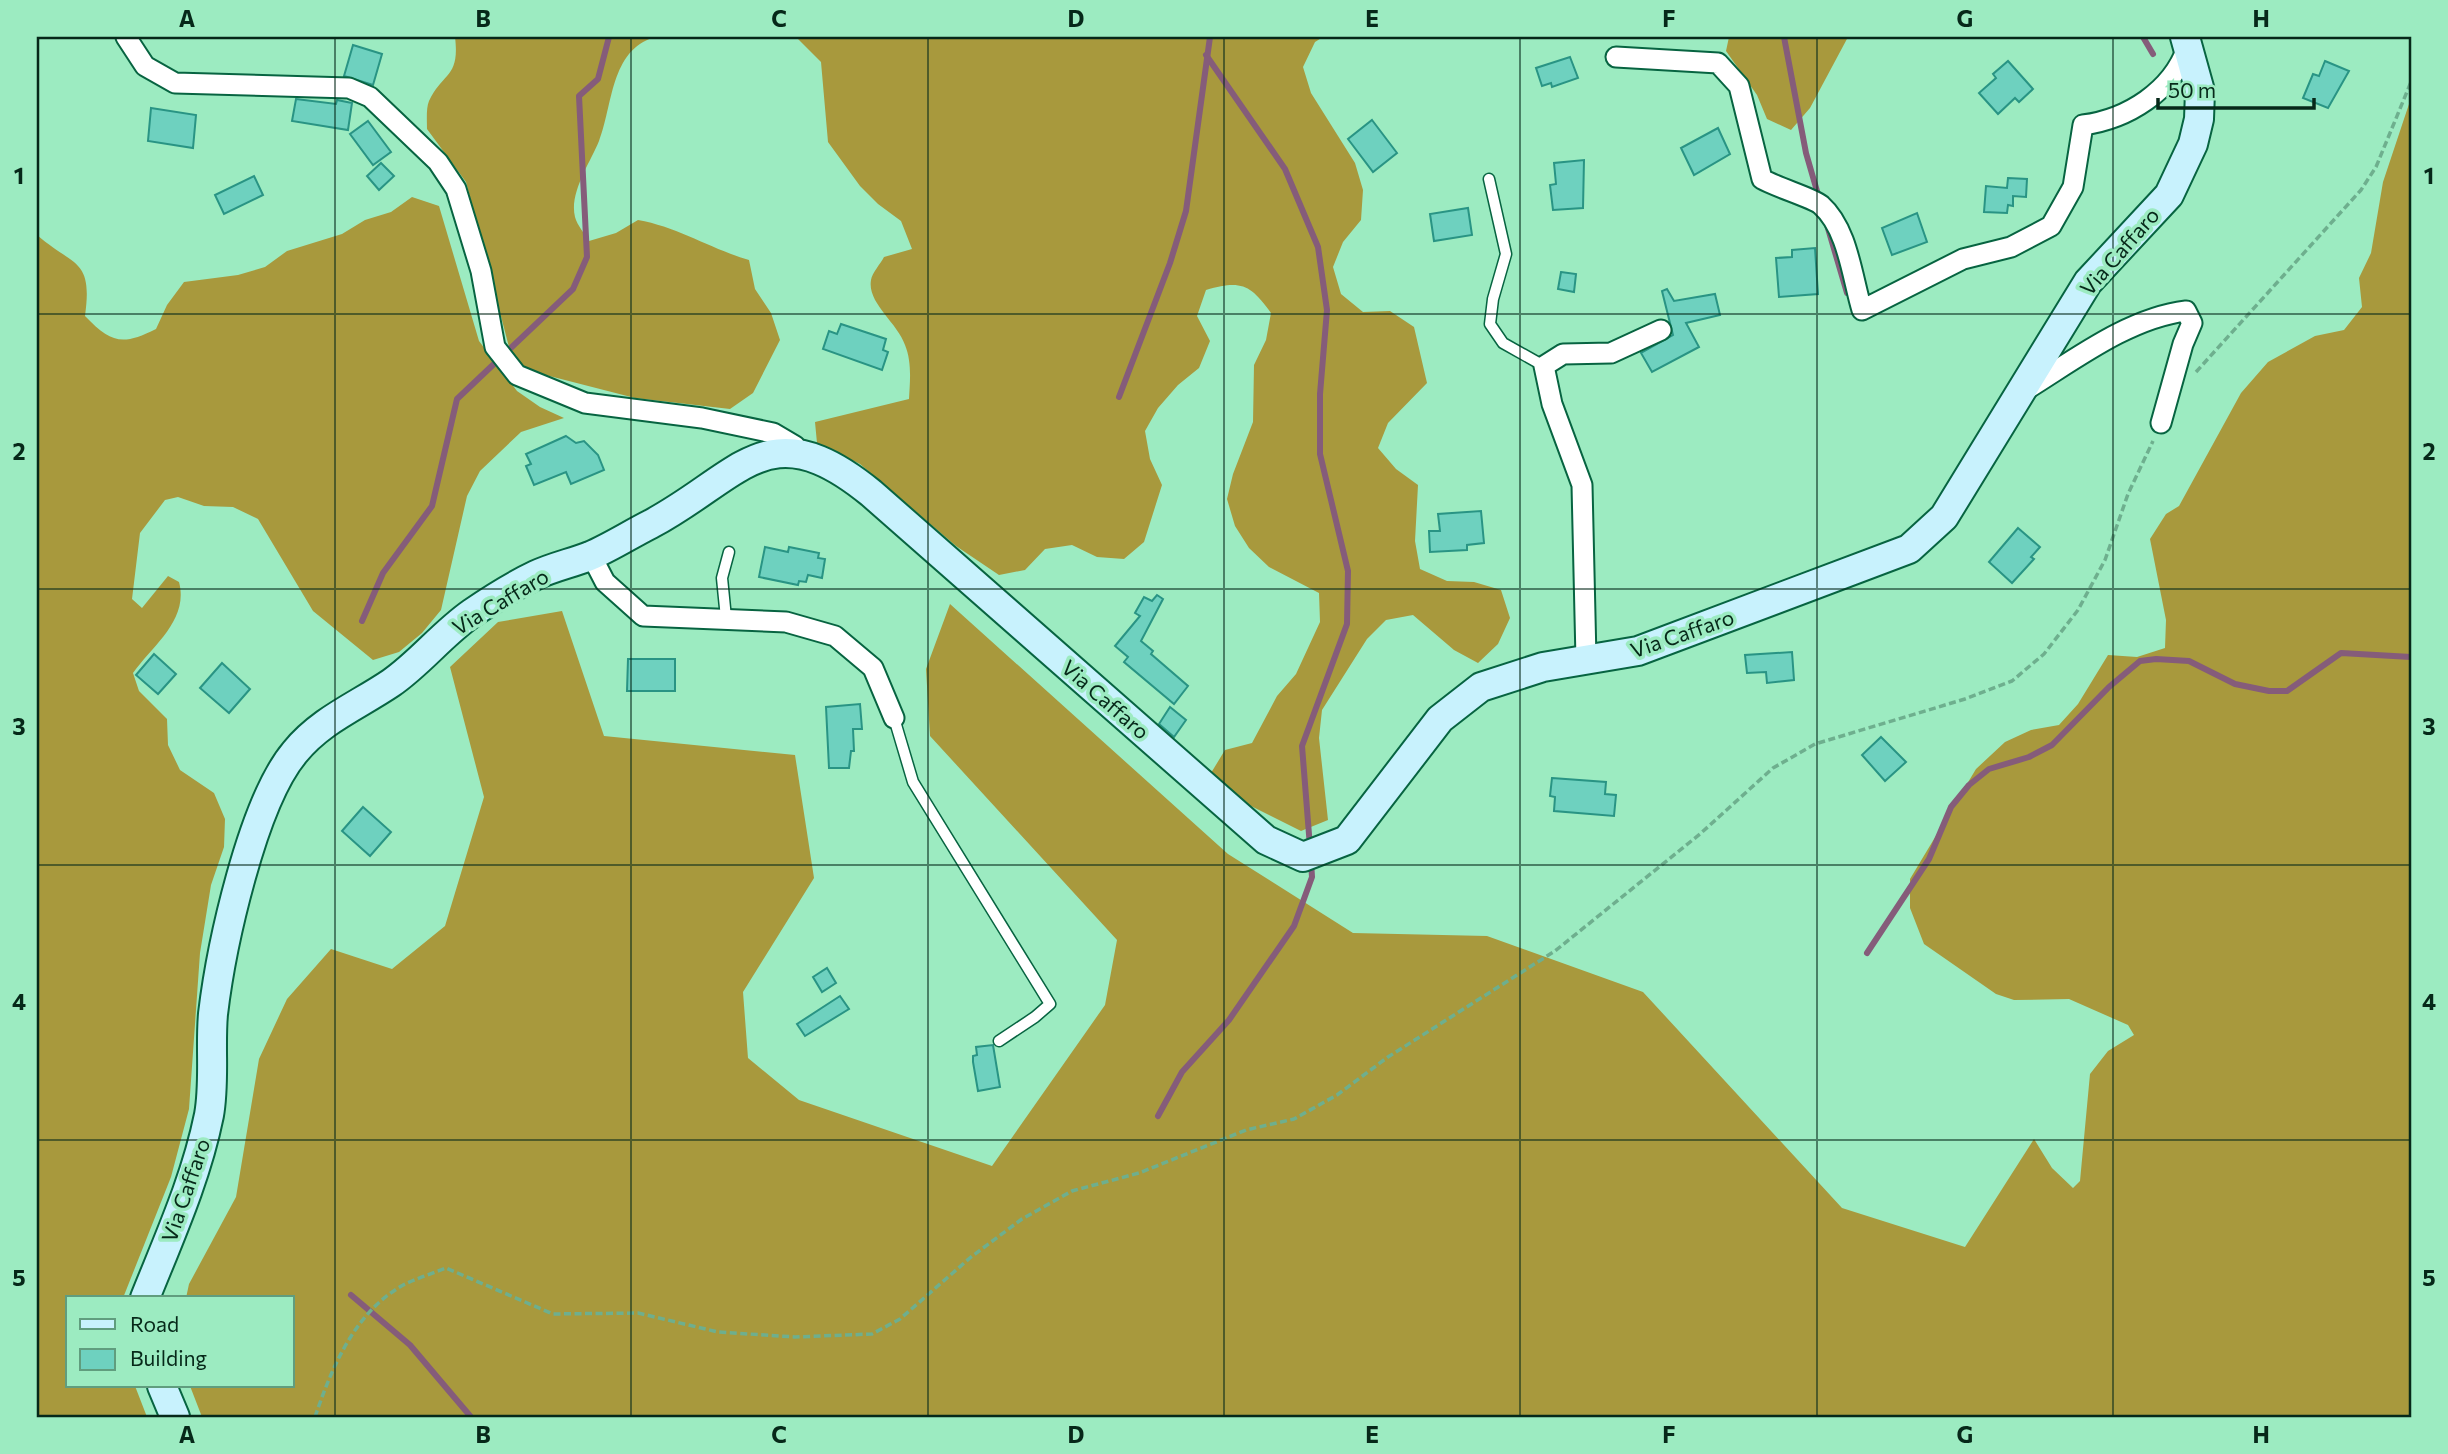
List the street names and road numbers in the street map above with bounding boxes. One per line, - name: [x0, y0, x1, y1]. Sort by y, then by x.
- street label: Via Caffaro: [2074, 202, 2164, 300]
- street label: Via Caffaro: [447, 563, 553, 639]
- street label: Via Caffaro: [1627, 604, 1737, 662]
- street label: Via Caffaro: [1057, 654, 1155, 744]
- street label: Via Caffaro: [156, 1135, 214, 1245]

